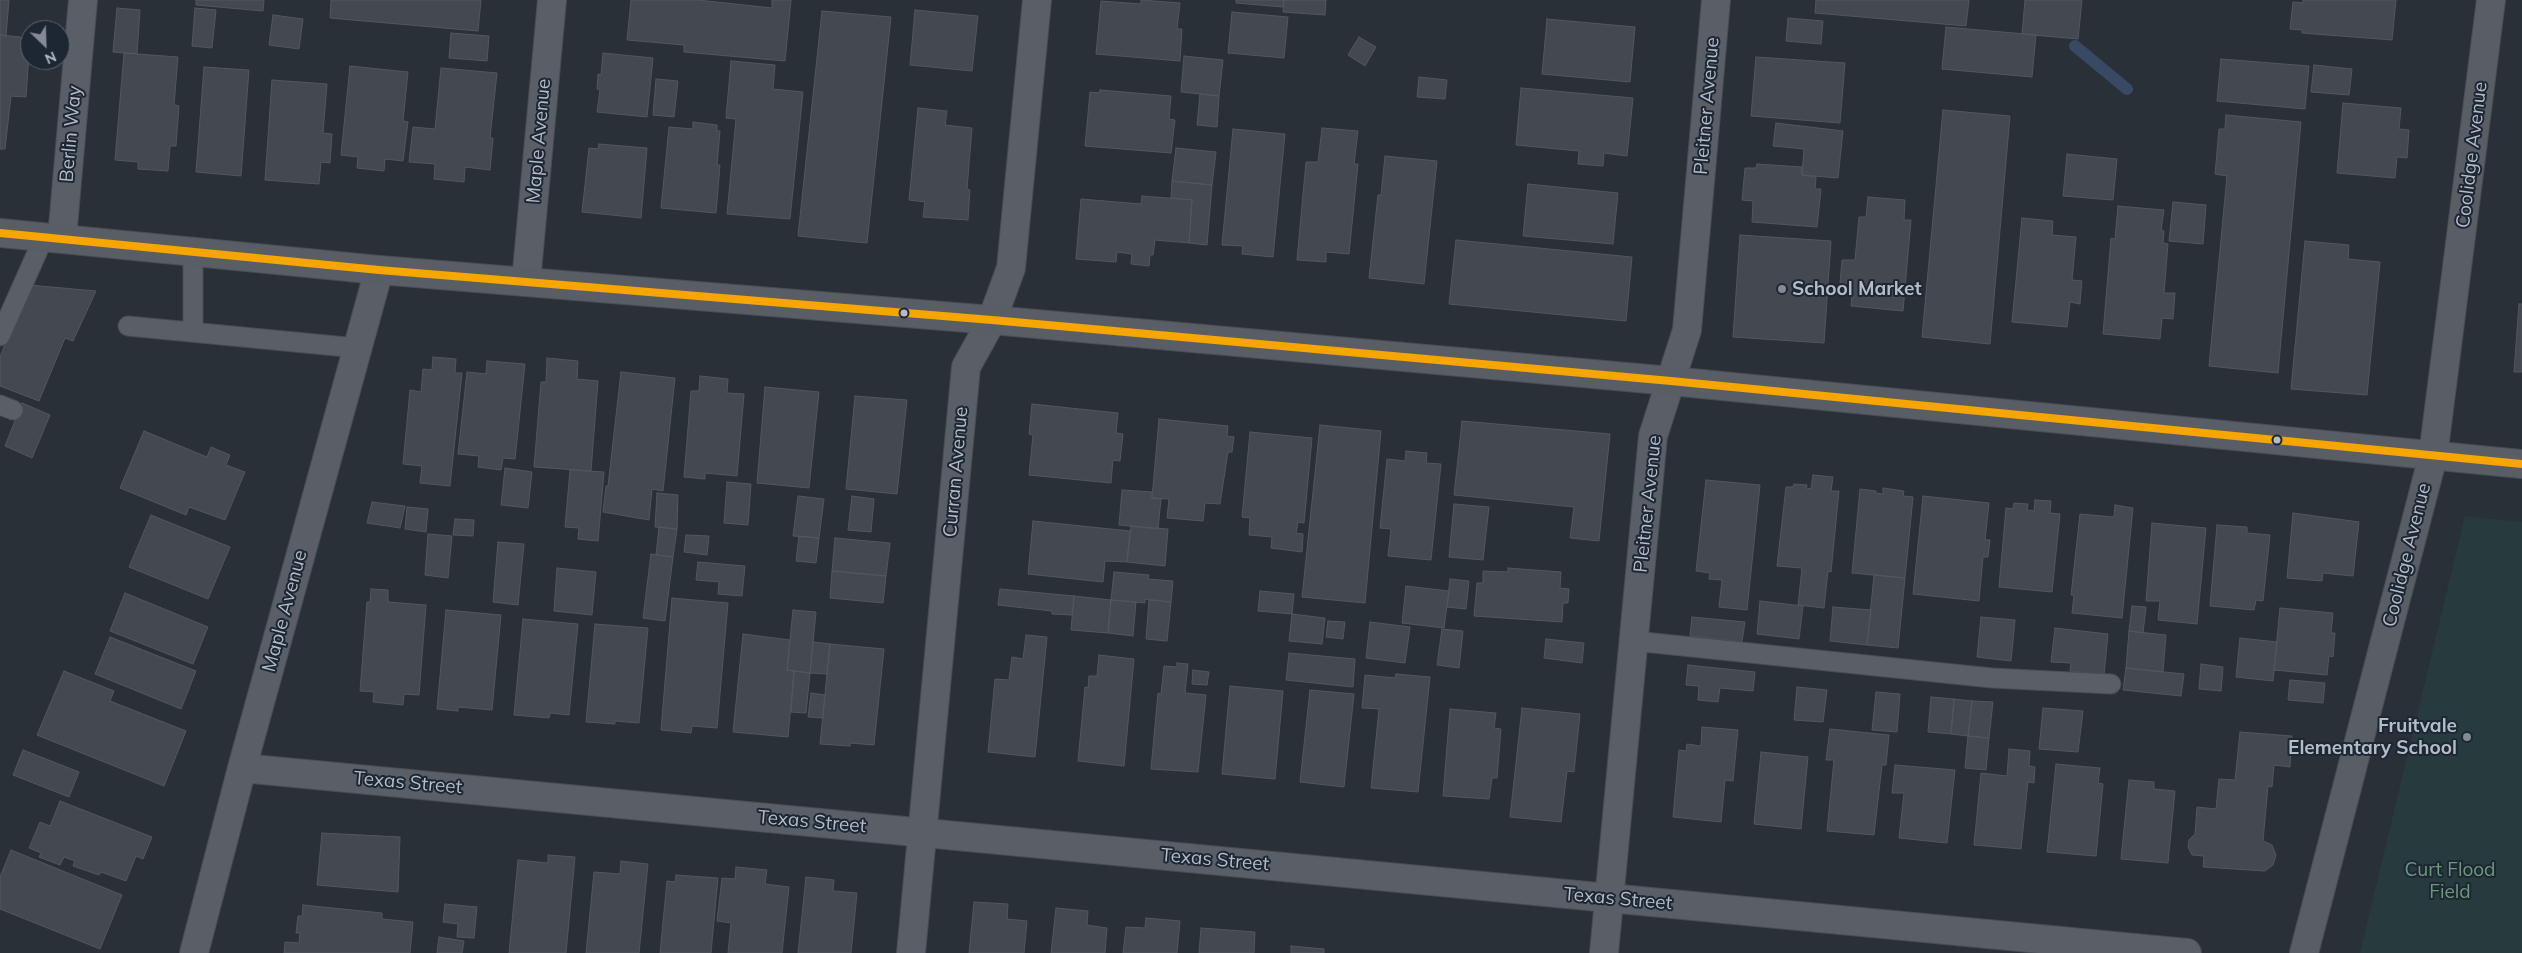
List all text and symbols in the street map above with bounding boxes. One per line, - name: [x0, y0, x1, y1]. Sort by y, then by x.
- north arrow: [20, 20, 70, 70]
- street label: Pleitner Avenue: [1690, 36, 1724, 176]
- text: N: [42, 47, 59, 68]
- street label: Maple Avenue: [522, 78, 556, 204]
- street label: Coolidge Avenue: [2452, 80, 2492, 230]
- street label: Berlin Way: [55, 85, 87, 183]
- place label: School Market: [1792, 278, 1922, 300]
- marker: School Market: [1776, 283, 1788, 295]
- unlabelled marker: [899, 308, 909, 318]
- street label: Curran Avenue: [939, 406, 973, 538]
- street label: Pleitner Avenue: [1629, 434, 1667, 574]
- unlabelled marker: [2272, 435, 2282, 445]
- street label: Coolidge Avenue: [2378, 481, 2436, 629]
- street label: Maple Avenue: [258, 548, 312, 674]
- place label: Fruitvale Elementary School: [2288, 715, 2457, 759]
- marker: Fruitvale Elementary School: [2461, 731, 2473, 743]
- street label: Texas Street: [353, 767, 463, 799]
- street label: Texas Street: [757, 806, 867, 838]
- street label: Texas Street: [1160, 844, 1270, 876]
- park label: Curt Flood Field: [2404, 859, 2496, 903]
- street label: Texas Street: [1563, 883, 1673, 915]

